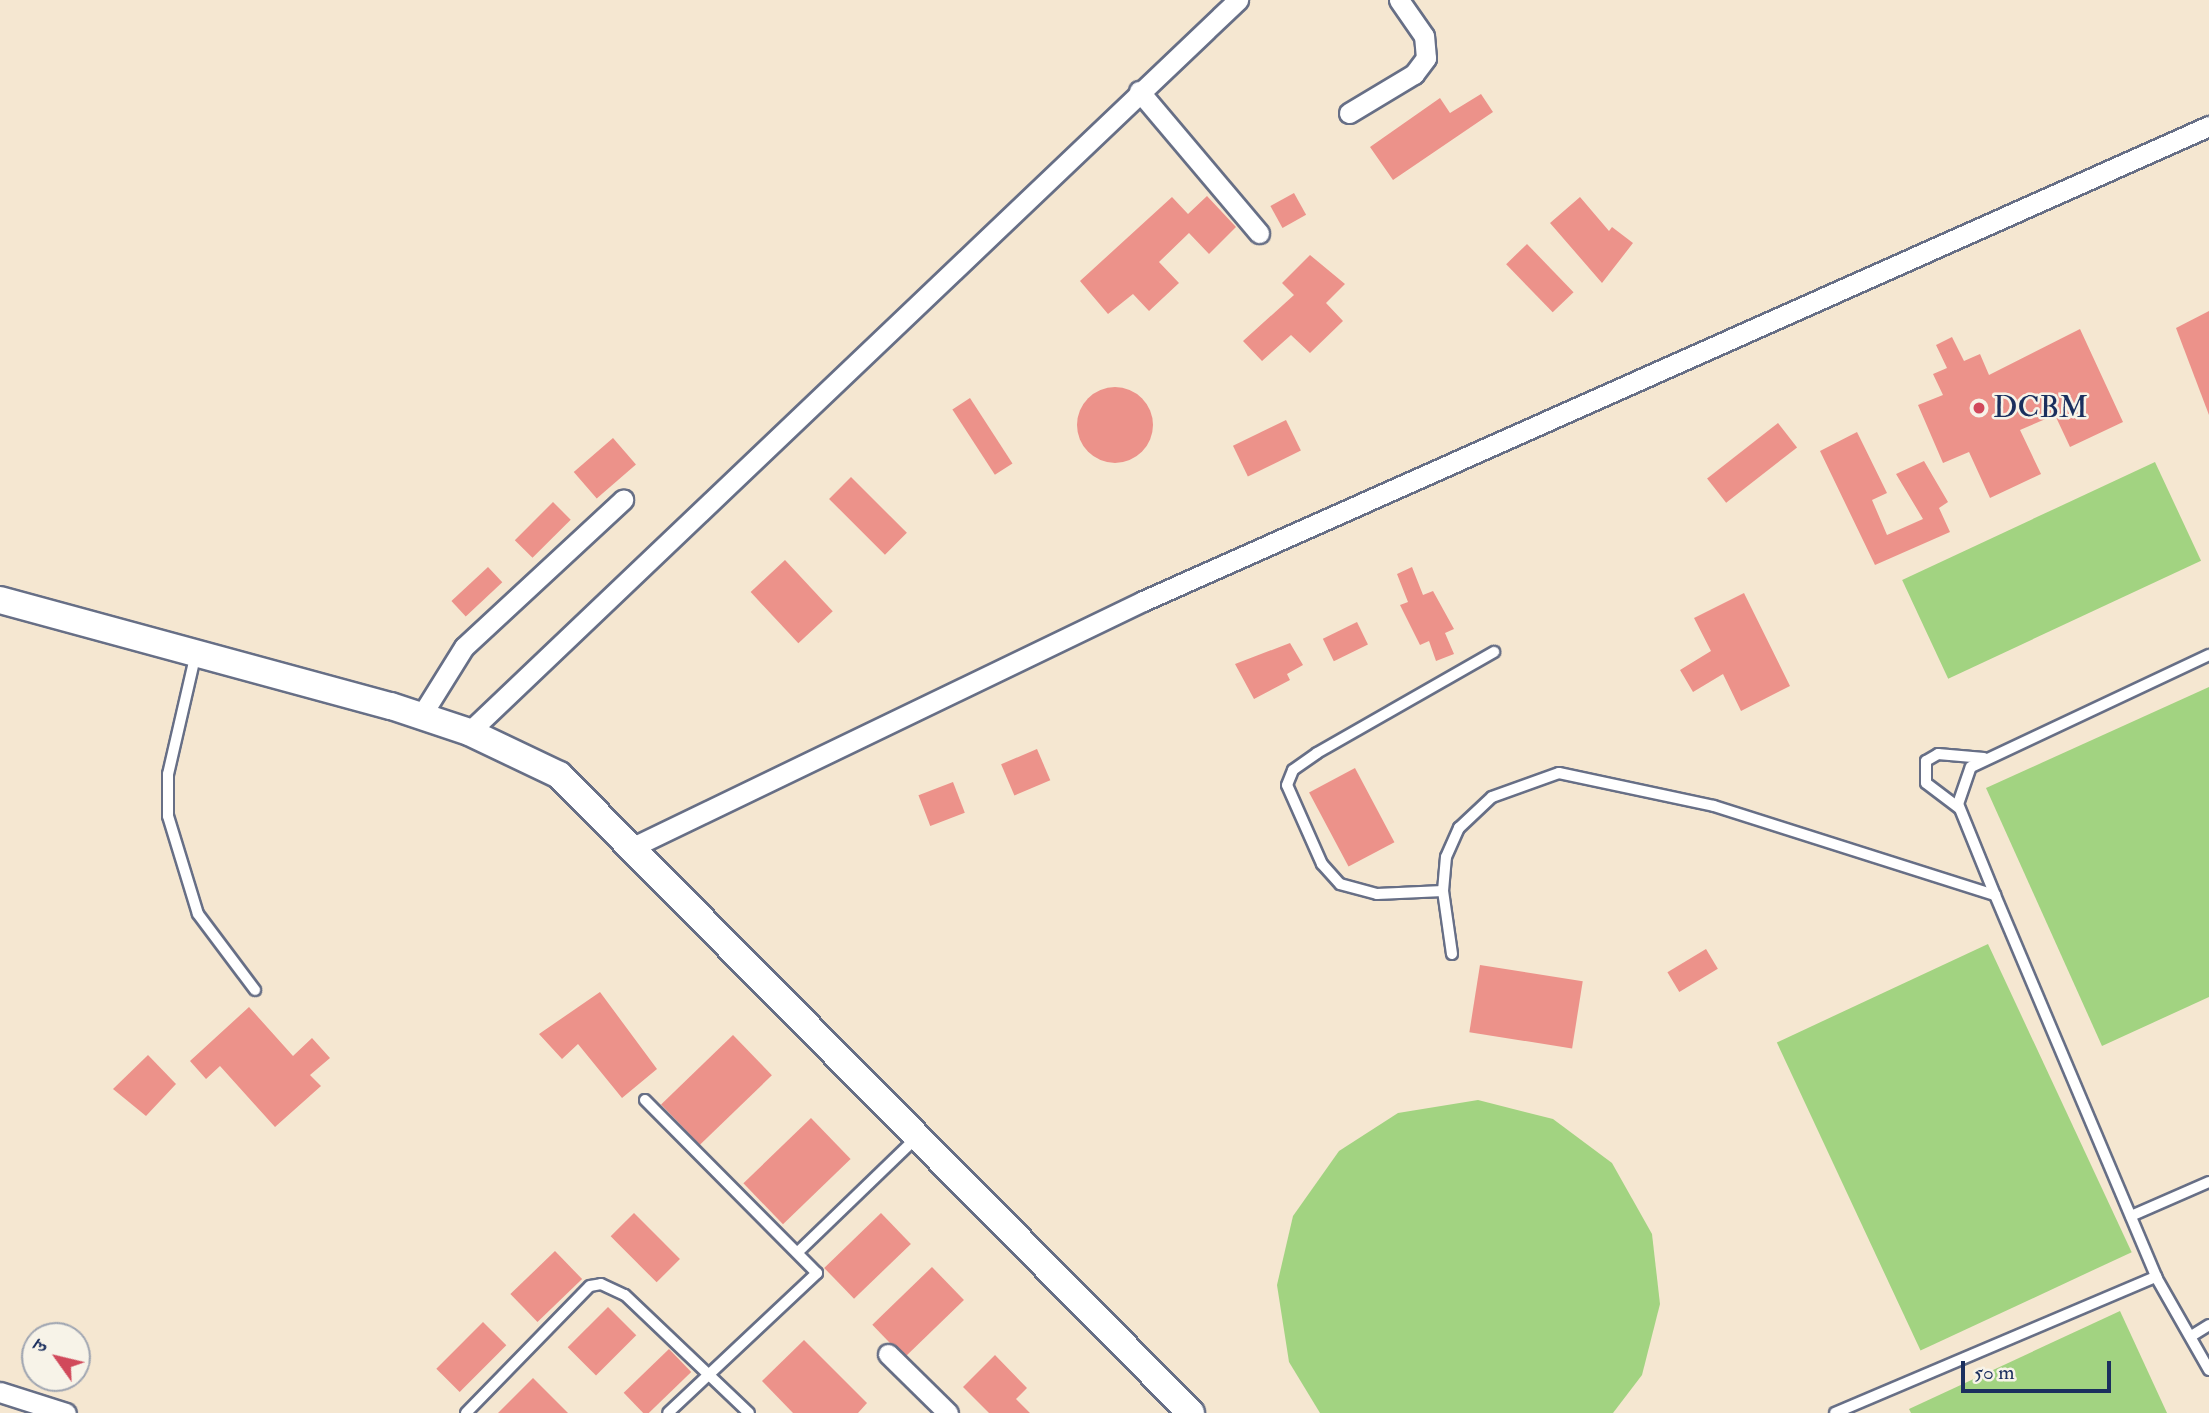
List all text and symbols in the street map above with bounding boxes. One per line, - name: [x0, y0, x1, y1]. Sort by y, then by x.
- place label: DCBM: [1993, 390, 2088, 426]
- marker: DCBM: [1971, 400, 1987, 416]
- north arrow: [21, 1322, 91, 1392]
- text: उ: [28, 1336, 53, 1357]
- scale bar: [1964, 1346, 2114, 1390]
- text: 50 m: [1974, 1359, 2015, 1386]

